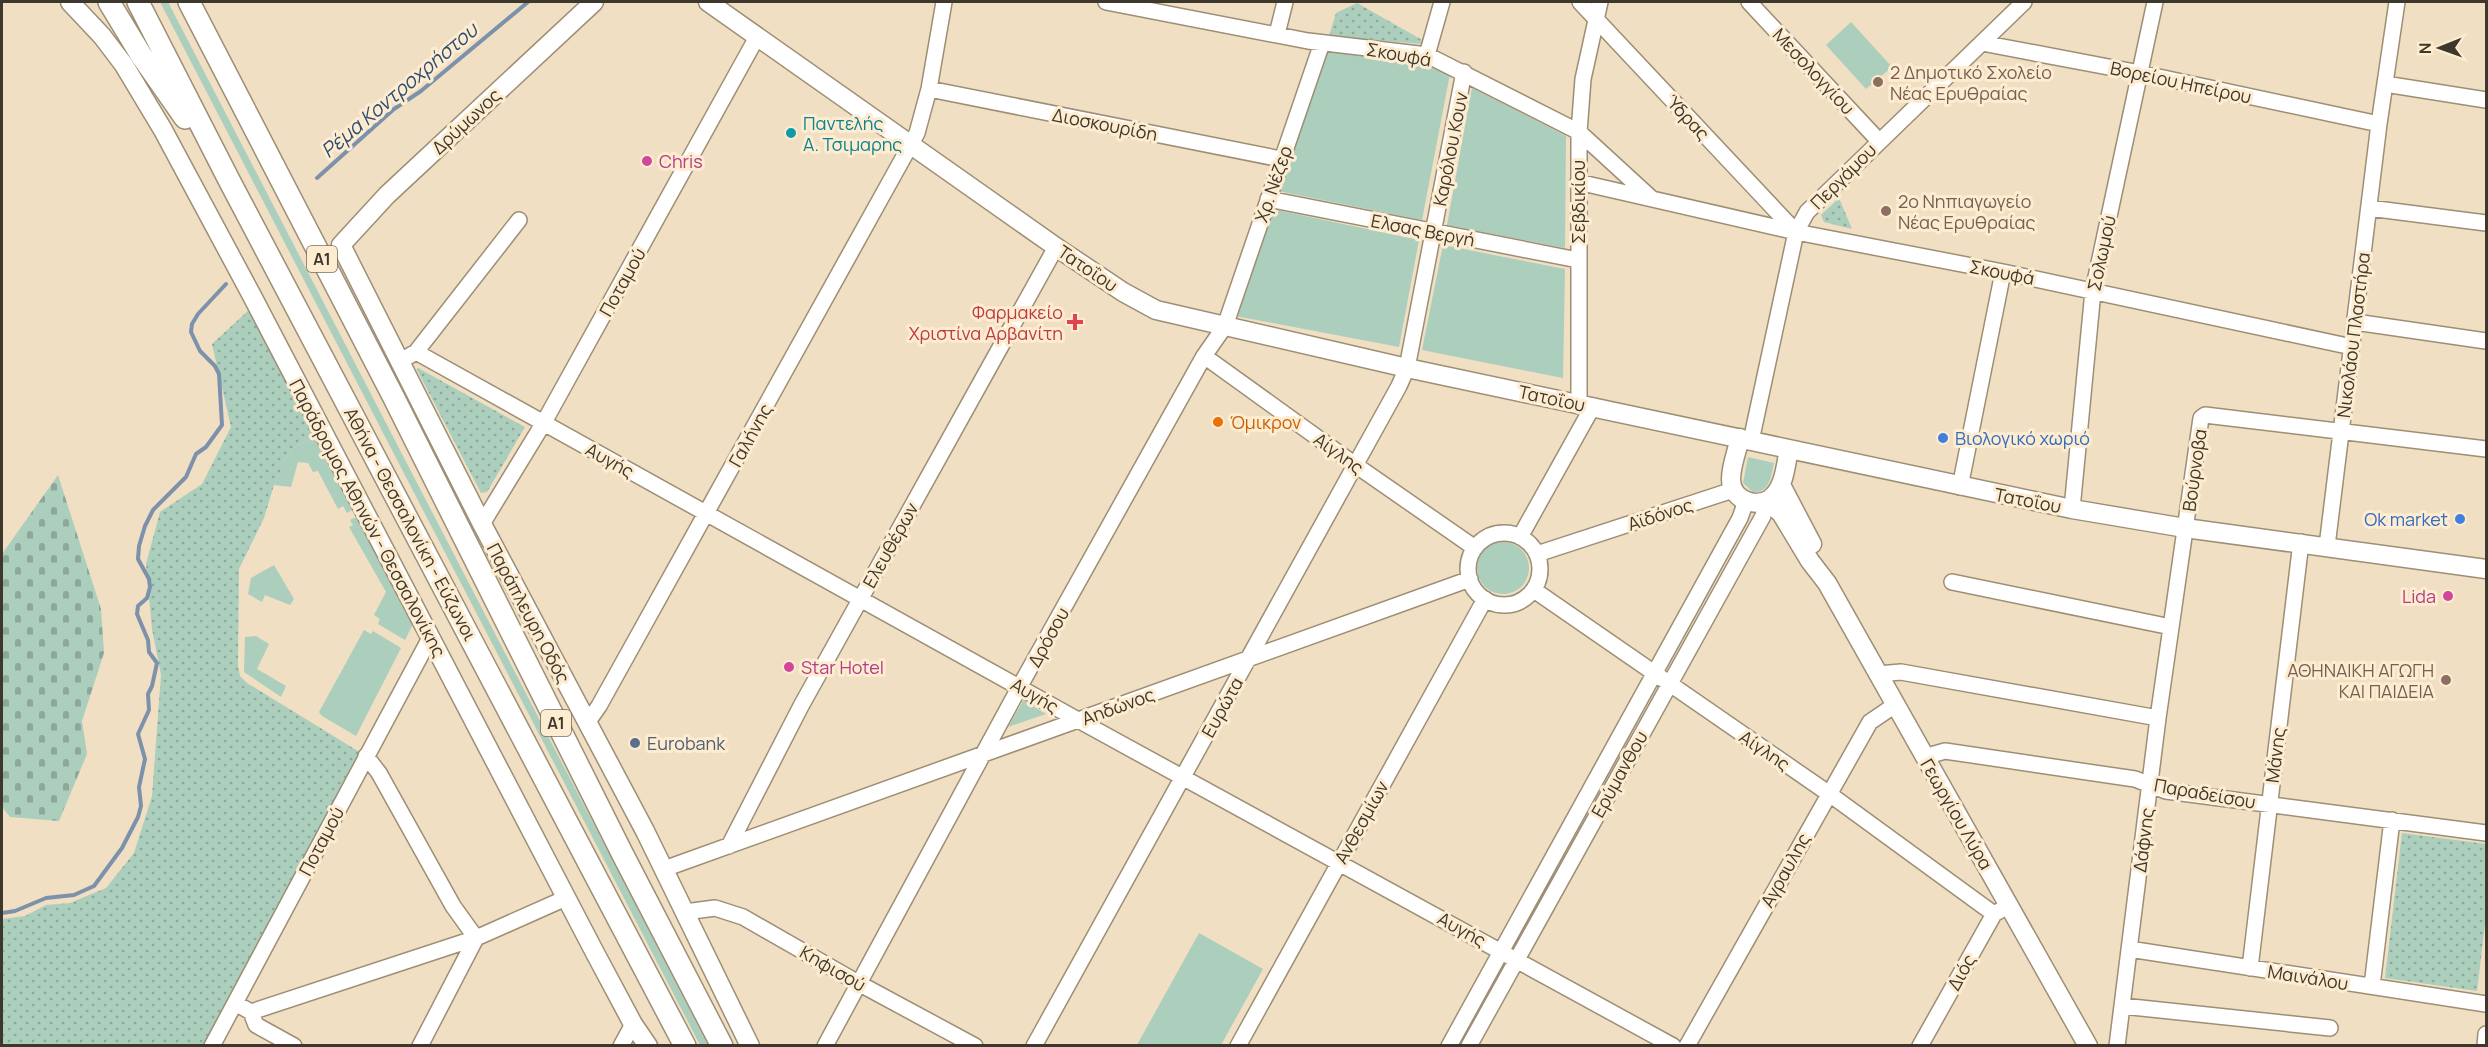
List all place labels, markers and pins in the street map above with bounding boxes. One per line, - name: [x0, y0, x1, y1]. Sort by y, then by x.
- place label: 2 Δημοτικό Σχολείο Νέας Ερυθραίας: [1890, 60, 2052, 105]
- marker: 2 Δημοτικό Σχολείο Νέας Ερυθραίας: [1871, 75, 1885, 89]
- place label: Παντελής Α. Τσιμαρης: [803, 111, 902, 156]
- marker: Παντελής Α. Τσιμαρης: [784, 126, 798, 140]
- place label: Chris: [659, 149, 703, 173]
- marker: Chris: [640, 154, 654, 168]
- place label: 2ο Νηπιαγωγείο Νέας Ερυθραίας: [1898, 189, 2035, 234]
- marker: 2ο Νηπιαγωγείο Νέας Ερυθραίας: [1879, 204, 1893, 218]
- place label: Φαρμακείο Χριστίνα Αρβανίτη: [909, 300, 1063, 345]
- marker: Φαρμακείο Χριστίνα Αρβανίτη: [1068, 315, 1082, 329]
- place label: Όμικρον: [1230, 410, 1301, 434]
- marker: Όμικρον: [1211, 415, 1225, 429]
- place label: Βιολογικό χωριό: [1955, 426, 2090, 450]
- marker: Βιολογικό χωριό: [1936, 431, 1950, 445]
- place label: Ok market: [2364, 507, 2448, 531]
- marker: Ok market: [2453, 512, 2467, 526]
- place label: Lida: [2402, 584, 2436, 608]
- marker: Lida: [2441, 589, 2455, 603]
- place label: Star Hotel: [801, 655, 884, 679]
- place label: ΑΘΗΝΑΙΚΗ ΑΓΩΓΗ ΚΑΙ ΠΑΙΔΕΙΑ: [2287, 658, 2435, 703]
- marker: Star Hotel: [782, 660, 796, 674]
- marker: ΑΘΗΝΑΙΚΗ ΑΓΩΓΗ ΚΑΙ ΠΑΙΔΕΙΑ: [2439, 673, 2453, 687]
- place label: Eurobank: [647, 731, 726, 755]
- marker: Eurobank: [628, 736, 642, 750]

